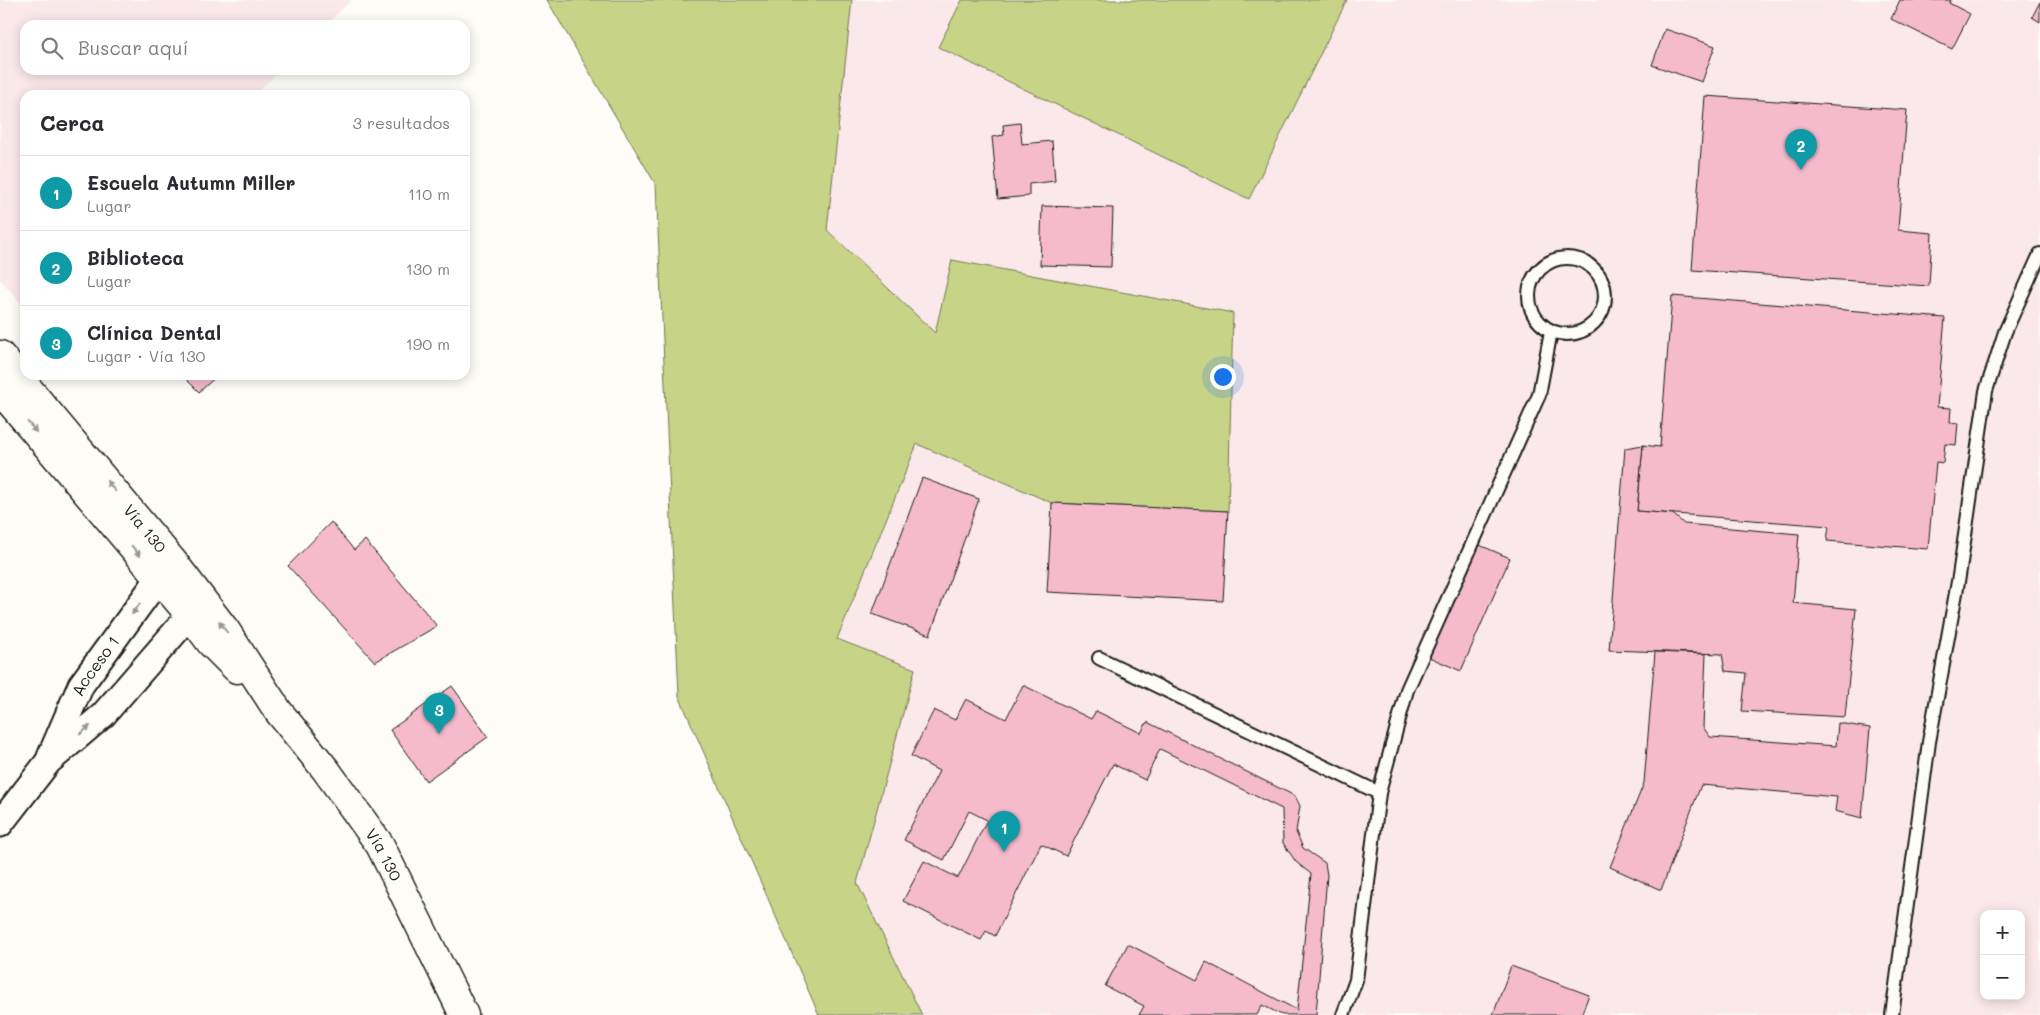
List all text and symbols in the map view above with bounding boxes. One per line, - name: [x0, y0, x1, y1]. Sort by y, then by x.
- search box: [20, 20, 470, 75]
- icon: search: [38, 34, 66, 62]
- text: Buscar aquí: [78, 35, 188, 60]
- text: Cerca: [40, 109, 105, 136]
- text: 3 resultados: [353, 112, 450, 133]
- pin: 2: [1785, 129, 1817, 170]
- text: Escuela Autumn Miller: [87, 170, 296, 195]
- text: 1: [52, 183, 60, 204]
- text: 110 m: [408, 183, 450, 204]
- text: Lugar: [87, 195, 131, 216]
- text: Biblioteca: [87, 245, 184, 270]
- text: 2: [52, 258, 60, 279]
- text: 130 m: [406, 258, 450, 279]
- text: Lugar: [87, 270, 131, 291]
- text: Clínica Dental: [87, 320, 221, 345]
- text: 3: [51, 333, 61, 354]
- text: 190 m: [406, 333, 450, 354]
- text: Lugar · Vía 130: [87, 345, 205, 366]
- your location: [1210, 364, 1236, 390]
- one-way arrow: [26, 420, 37, 433]
- one-way arrow: [105, 479, 116, 492]
- street label: Vía 130: [119, 499, 172, 557]
- one-way arrow: [131, 545, 142, 558]
- one-way arrow: [131, 602, 141, 616]
- one-way arrow: [217, 621, 228, 634]
- street label: Acceso 1: [67, 631, 123, 699]
- pin: 3: [423, 693, 455, 734]
- one-way arrow: [79, 725, 92, 736]
- pin: 1: [988, 811, 1020, 852]
- street label: Vía 130: [361, 824, 407, 884]
- map controls: [1980, 910, 2025, 1000]
- button: +: [1980, 910, 2025, 955]
- button: −: [1980, 955, 2025, 1000]

